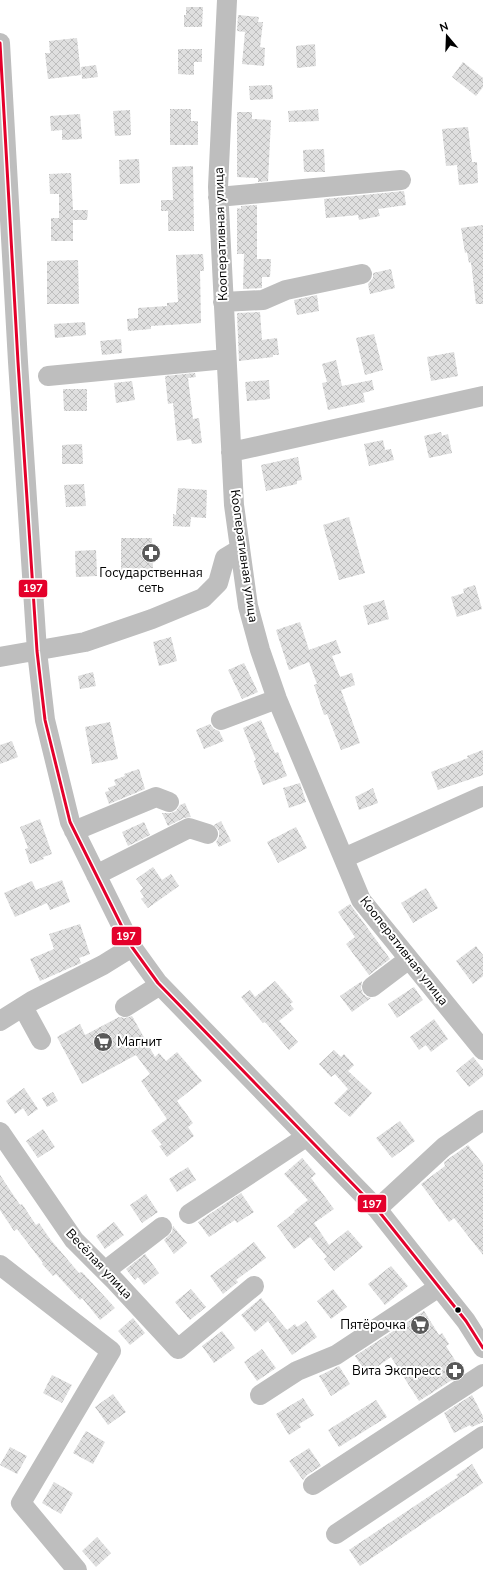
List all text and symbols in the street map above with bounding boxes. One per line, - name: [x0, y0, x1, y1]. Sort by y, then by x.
- north arrow: [427, 16, 467, 56]
- text: N: [438, 19, 450, 35]
- street label: Кооперативная улица: [210, 167, 232, 301]
- street label: Кооперативная улица: [226, 488, 262, 624]
- pharmacy icon: Государственная сеть: [140, 542, 162, 564]
- place label: Государственная сеть: [99, 564, 203, 597]
- line badge: 197: [18, 579, 48, 598]
- text: 197: [23, 581, 43, 596]
- street label: Кооперативная улица: [356, 893, 452, 1009]
- line badge: 197: [111, 926, 142, 946]
- text: 197: [116, 929, 136, 944]
- supermarket icon: Магнит: [92, 1031, 114, 1053]
- place label: Магнит: [117, 1033, 162, 1051]
- line badge: 197: [357, 1194, 387, 1213]
- text: 197: [362, 1197, 382, 1212]
- street label: Весёлая улица: [62, 1225, 136, 1303]
- unlabelled marker: [453, 1305, 463, 1315]
- supermarket icon: Пятёрочка: [409, 1314, 431, 1336]
- place label: Пятёрочка: [340, 1316, 406, 1334]
- pharmacy icon: Вита Экспресс: [444, 1360, 466, 1382]
- place label: Вита Экспресс: [352, 1362, 441, 1380]

